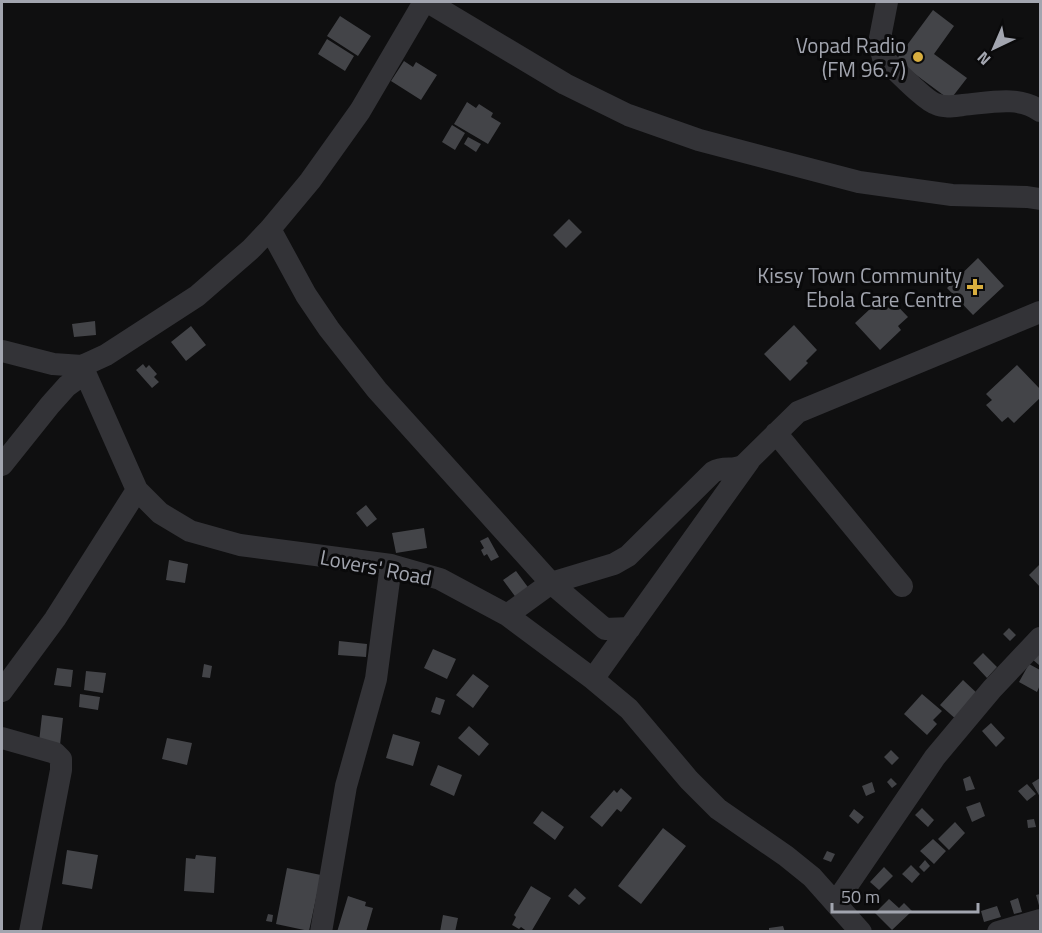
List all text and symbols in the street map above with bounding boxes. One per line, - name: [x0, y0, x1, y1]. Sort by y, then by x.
- north arrow: [964, 18, 1024, 78]
- place label: Vopad Radio (FM 96.7): [796, 29, 906, 85]
- text: N: [971, 46, 996, 71]
- marker: Vopad Radio (FM 96.7): [911, 50, 925, 64]
- place label: Kissy Town Community Ebola Care Centre: [757, 259, 962, 315]
- marker: Kissy Town Community Ebola Care Centre: [966, 278, 984, 296]
- street label: Lovers' Road: [318, 541, 434, 593]
- scale bar: [832, 876, 978, 914]
- text: 50 m: [841, 883, 880, 910]

